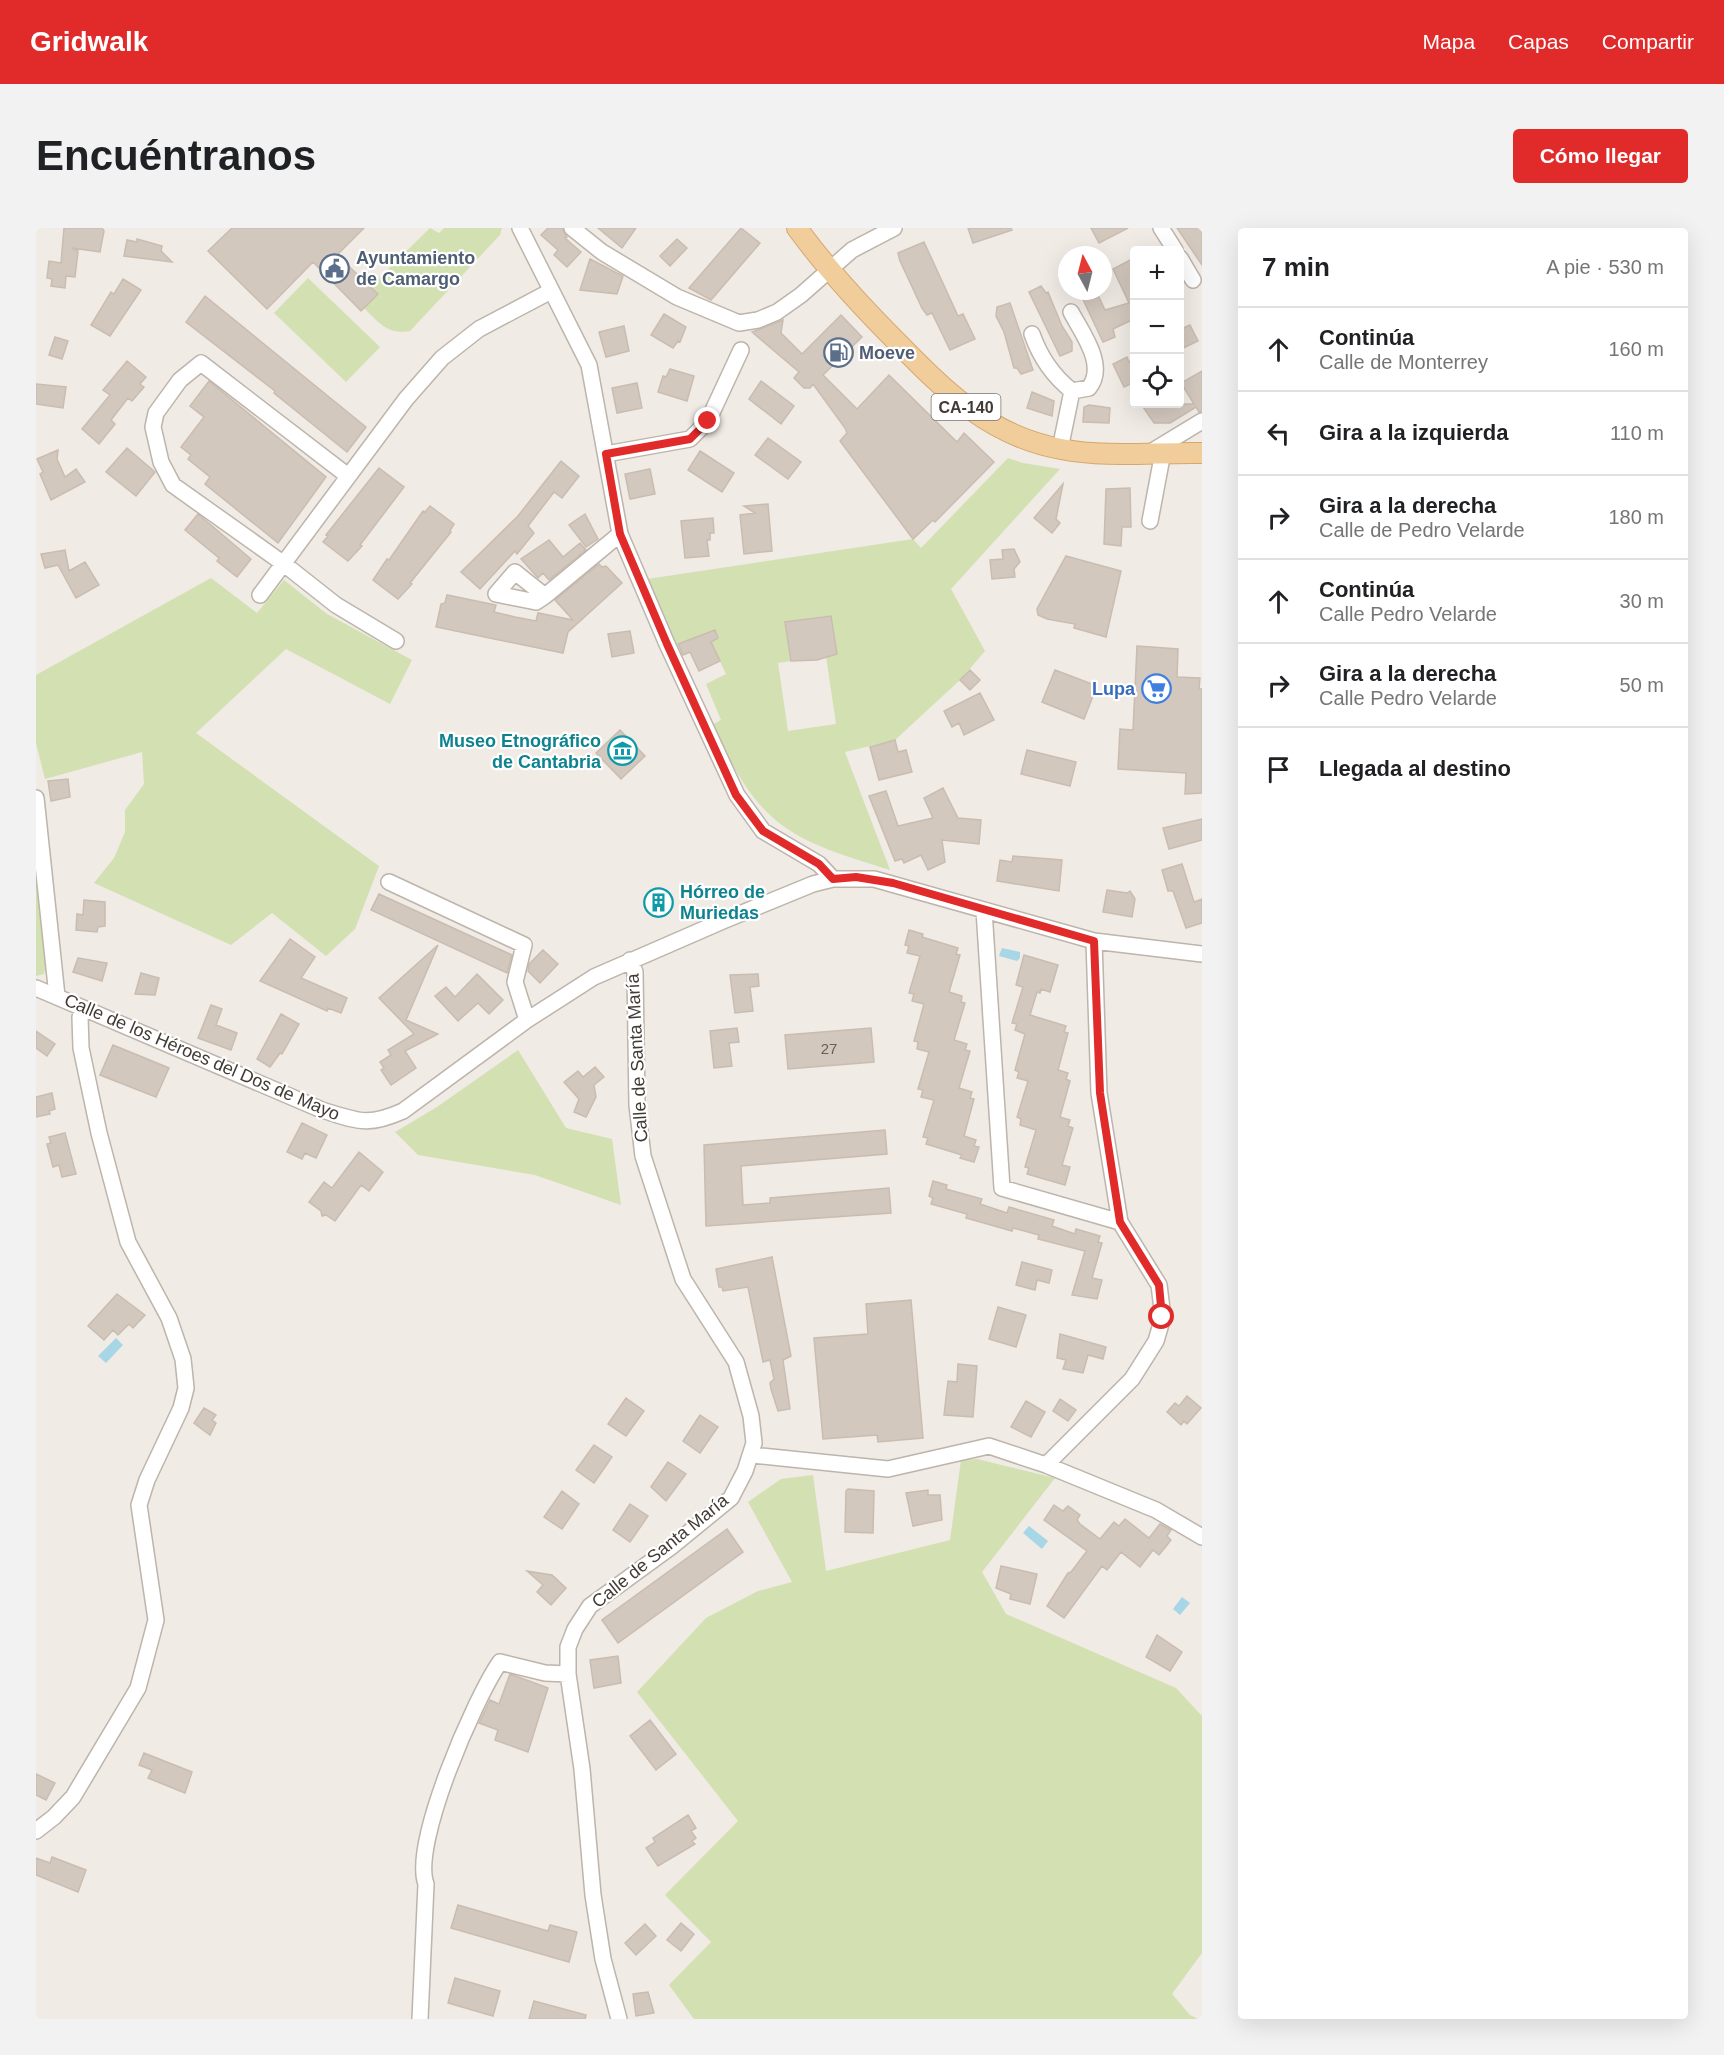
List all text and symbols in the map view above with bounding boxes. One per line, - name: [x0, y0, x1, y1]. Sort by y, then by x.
- text: Gridwalk: [30, 26, 148, 57]
- text: Mapa: [1423, 30, 1475, 53]
- text: Capas: [1508, 30, 1569, 53]
- text: Compartir: [1602, 30, 1694, 53]
- button: Cómo llegar: [1513, 129, 1688, 183]
- text: Encuéntranos: [36, 132, 316, 179]
- north arrow: [1058, 246, 1112, 300]
- map controls: [1130, 246, 1184, 408]
- button: +: [1130, 246, 1184, 300]
- place label: Ayuntamiento de Camargo: [356, 248, 475, 289]
- public building icon: Ayuntamiento de Camargo: [319, 252, 351, 284]
- text: 7 min: [1262, 252, 1330, 282]
- text: A pie · 530 m: [1546, 256, 1664, 278]
- button: −: [1130, 300, 1184, 354]
- text: Continúa: [1319, 325, 1414, 350]
- icon: ahead: [1262, 333, 1295, 366]
- fuel station icon: Moeve: [822, 337, 854, 369]
- text: 160 m: [1608, 338, 1664, 360]
- place label: Moeve: [859, 343, 915, 363]
- text: Calle de Monterrey: [1319, 351, 1488, 373]
- button: locate: [1130, 354, 1184, 408]
- road number: CA-140: [932, 394, 1000, 420]
- route end: [694, 407, 720, 433]
- icon: left: [1262, 417, 1295, 450]
- text: Gira a la izquierda: [1319, 420, 1509, 445]
- text: 110 m: [1610, 422, 1664, 444]
- text: Gira a la derecha: [1319, 493, 1496, 518]
- icon: right: [1262, 501, 1295, 534]
- text: 180 m: [1608, 506, 1664, 528]
- text: Calle de Pedro Velarde: [1319, 519, 1525, 541]
- text: Continúa: [1319, 577, 1414, 602]
- icon: ahead: [1262, 585, 1295, 618]
- text: 30 m: [1620, 590, 1664, 612]
- text: Calle Pedro Velarde: [1319, 603, 1497, 625]
- text: Gira a la derecha: [1319, 661, 1496, 686]
- icon: right: [1262, 669, 1295, 702]
- supermarket icon: Lupa: [1140, 673, 1172, 705]
- text: 50 m: [1620, 674, 1664, 696]
- place label: Lupa: [1092, 679, 1136, 699]
- text: Calle Pedro Velarde: [1319, 687, 1497, 709]
- place label: Museo Etnográfico de Cantabria: [439, 731, 602, 772]
- museum icon: Museo Etnográfico de Cantabria: [606, 735, 638, 767]
- icon: arrive: [1262, 753, 1295, 786]
- text: Llegada al destino: [1319, 756, 1511, 781]
- place label: Hórreo de Muriedas: [680, 882, 765, 923]
- building icon: Hórreo de Muriedas: [643, 886, 675, 918]
- street label: Calle de Santa María: [623, 972, 651, 1143]
- street label: Calle de los Héroes del Dos de Mayo: [61, 990, 343, 1124]
- house number: 27: [821, 1040, 837, 1057]
- route start: [1148, 1303, 1174, 1329]
- street label: Calle de Santa María: [588, 1489, 733, 1612]

